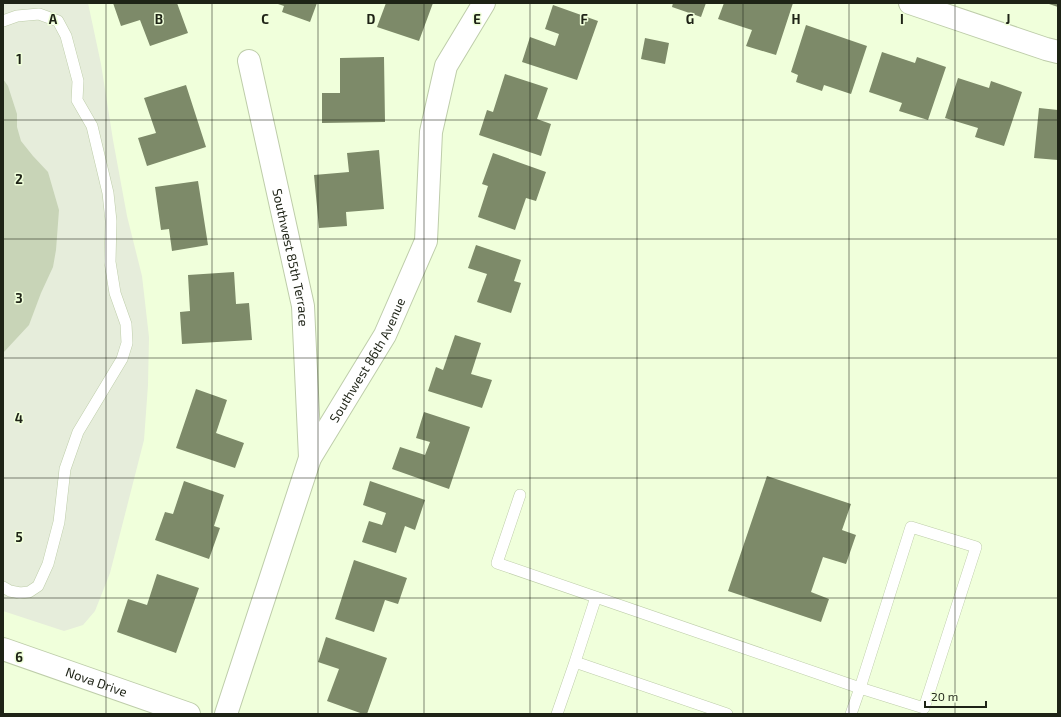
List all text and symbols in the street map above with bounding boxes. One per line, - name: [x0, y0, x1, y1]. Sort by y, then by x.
- text: A: [49, 11, 58, 27]
- text: B: [155, 11, 163, 27]
- text: C: [261, 11, 269, 27]
- text: D: [367, 11, 376, 27]
- text: E: [473, 11, 481, 27]
- text: F: [580, 11, 588, 27]
- text: G: [686, 11, 694, 27]
- text: H: [792, 11, 801, 27]
- text: I: [900, 11, 904, 27]
- text: J: [1006, 11, 1010, 27]
- text: 1: [16, 51, 22, 67]
- text: 2: [15, 171, 23, 187]
- street label: Southwest 85th Terrace: [269, 187, 312, 327]
- text: 3: [15, 290, 23, 306]
- street label: Southwest 86th Avenue: [326, 295, 408, 425]
- text: 4: [15, 410, 23, 426]
- text: 5: [15, 529, 23, 545]
- text: 6: [15, 649, 23, 665]
- street label: Nova Drive: [63, 664, 129, 700]
- scale bar: [925, 683, 986, 709]
- text: 20 m: [931, 689, 958, 703]

